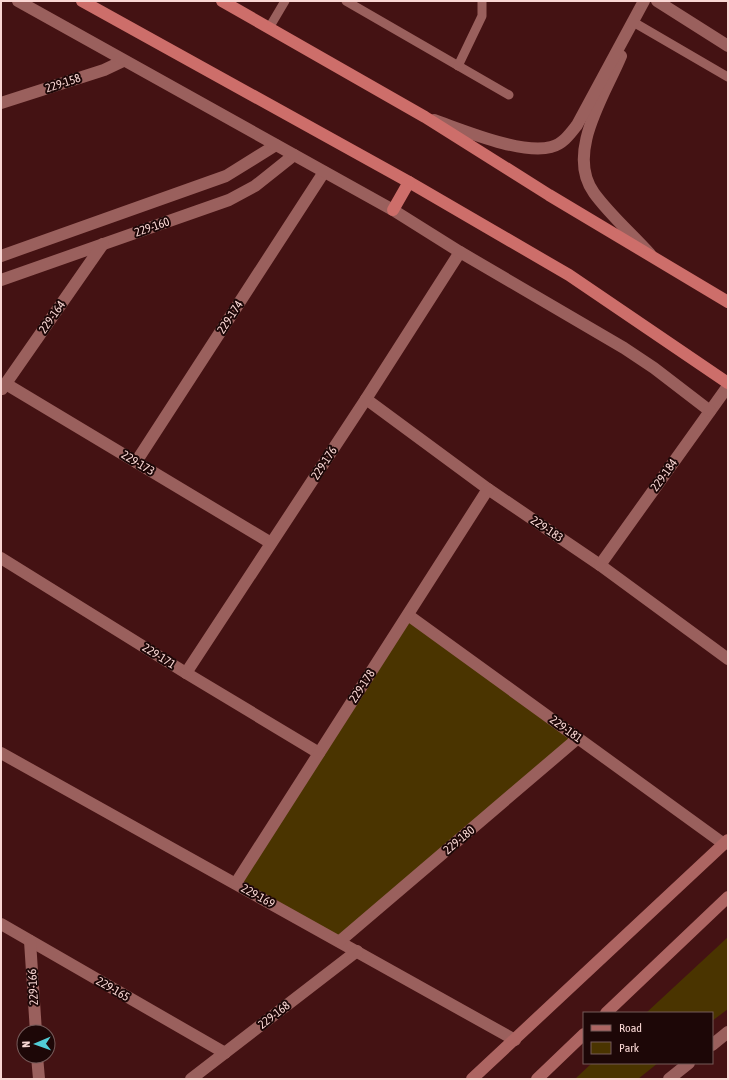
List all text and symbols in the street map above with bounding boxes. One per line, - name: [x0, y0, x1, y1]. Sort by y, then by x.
- street label: 229-158: [44, 71, 83, 95]
- street label: 229-160: [133, 214, 172, 240]
- street label: 229-164: [36, 298, 68, 336]
- street label: 229-174: [214, 298, 246, 336]
- street label: 229-176: [308, 444, 340, 482]
- street label: 229-173: [119, 448, 157, 478]
- street label: 229-184: [648, 456, 681, 494]
- street label: 229-183: [528, 513, 566, 545]
- street label: 229-171: [140, 640, 178, 672]
- street label: 229-178: [346, 667, 378, 705]
- street label: 229-181: [547, 713, 585, 746]
- street label: 229-180: [441, 823, 478, 857]
- street label: 229-169: [239, 881, 278, 911]
- street label: 229-166: [25, 968, 41, 1005]
- street label: 229-165: [94, 974, 132, 1004]
- street label: 229-168: [255, 998, 293, 1032]
- legend: [583, 1012, 713, 1064]
- text: Road: [619, 1021, 642, 1035]
- north arrow: [16, 1024, 56, 1064]
- text: N: [20, 1041, 32, 1048]
- text: Park: [619, 1041, 640, 1055]

